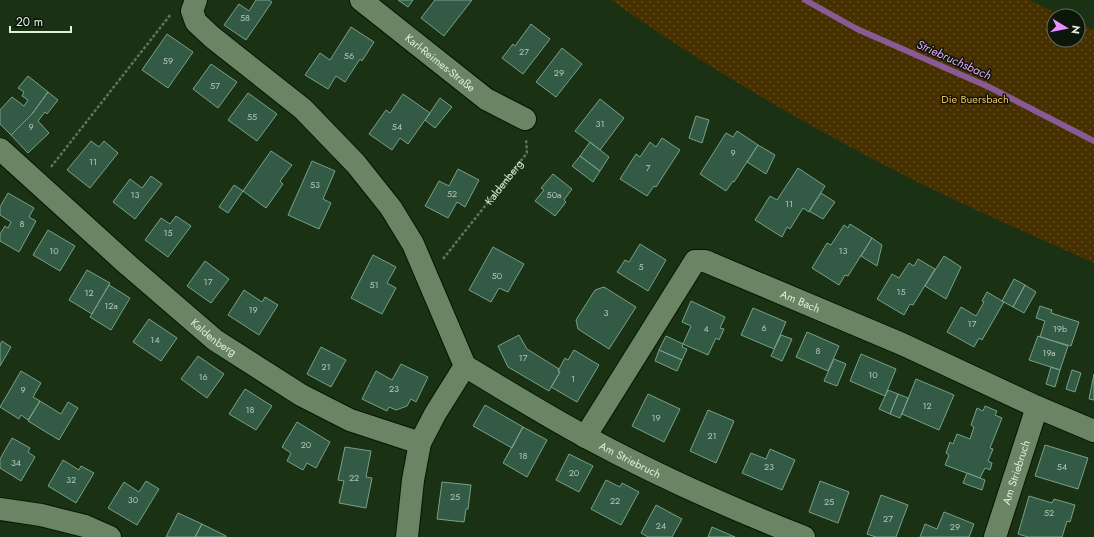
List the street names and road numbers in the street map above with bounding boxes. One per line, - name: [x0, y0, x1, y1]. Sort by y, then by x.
- street label: Karl-Reimes-Straße: [402, 30, 479, 96]
- street label: Kaldenberg: [481, 156, 527, 208]
- street label: Am Bach: [778, 286, 823, 317]
- street label: Kaldenberg: [187, 315, 240, 360]
- street label: Am Striebruch: [596, 438, 664, 482]
- street label: Am Striebruch: [998, 438, 1034, 507]

